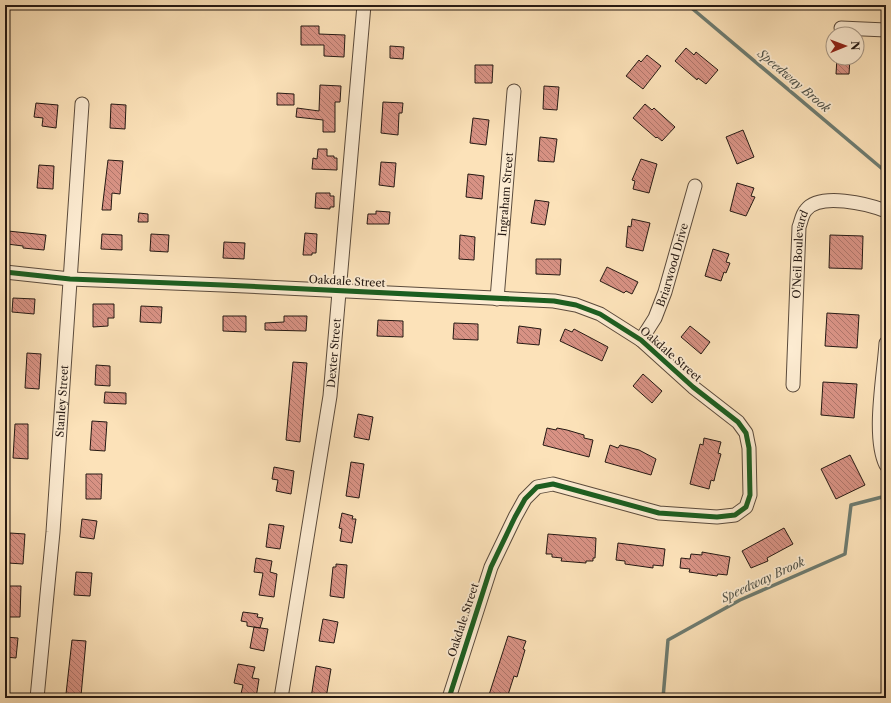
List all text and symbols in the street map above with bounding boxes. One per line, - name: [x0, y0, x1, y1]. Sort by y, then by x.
- north arrow: [825, 26, 865, 66]
- text: N: [848, 41, 862, 51]
- water label: Speedway Brook: [754, 45, 834, 116]
- street label: Ingraham Street: [495, 152, 516, 237]
- street label: O'Neil Boulevard: [789, 207, 811, 299]
- street label: Briarwood Drive: [653, 221, 691, 309]
- street label: Oakdale Street: [308, 272, 386, 290]
- street label: Dexter Street: [324, 318, 344, 388]
- street label: Oakdale Street: [637, 323, 705, 385]
- street label: Stanley Street: [52, 364, 71, 438]
- water label: Speedway Brook: [718, 553, 808, 606]
- street label: Oakdale Street: [444, 581, 482, 659]

